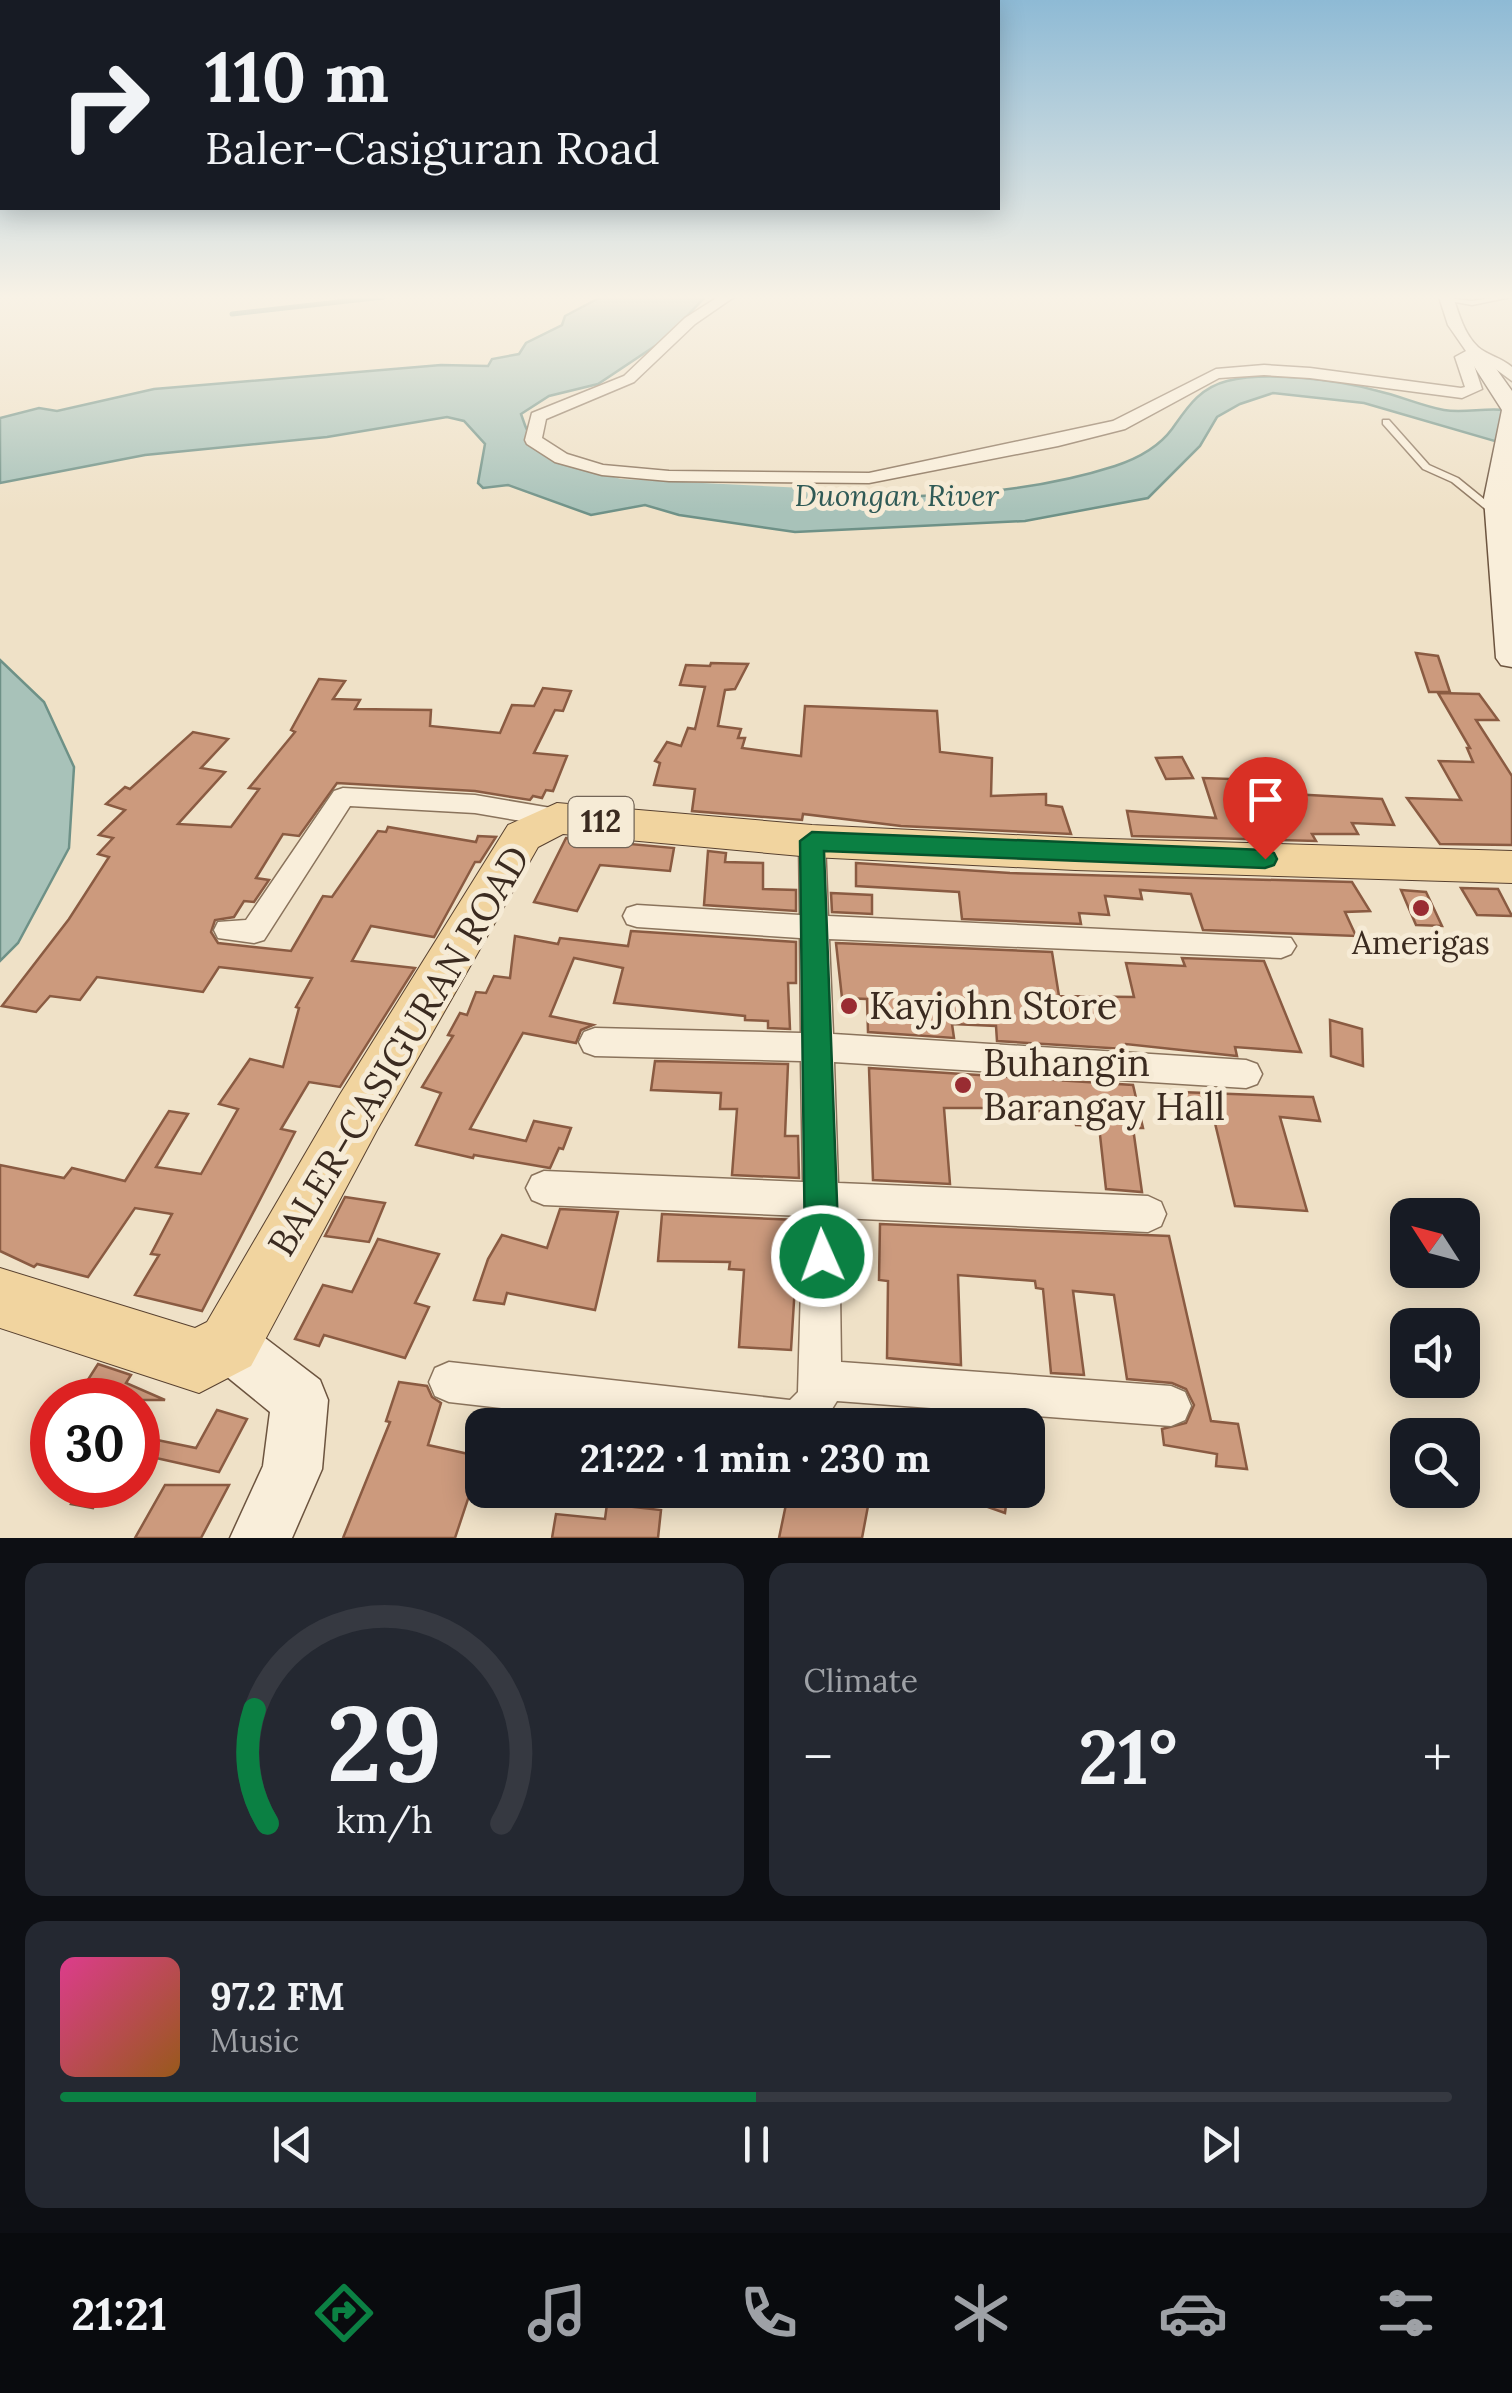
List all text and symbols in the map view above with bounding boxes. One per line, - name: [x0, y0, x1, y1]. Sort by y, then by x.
- text: 110 m: [205, 32, 389, 121]
- icon: right: [40, 40, 170, 170]
- text: Baler-Casiguran Road: [205, 119, 660, 176]
- water label: Duongan River: [795, 476, 1000, 514]
- pin: [1223, 757, 1308, 860]
- icon: arrive: [1238, 772, 1293, 827]
- road number: 112: [568, 797, 634, 847]
- street label: BALER-CASIGURAN ROAD: [257, 837, 540, 1264]
- marker: Amerigas: [1410, 897, 1432, 919]
- place label: Amerigas: [1351, 922, 1490, 963]
- place label: Kayjohn Store: [869, 981, 1117, 1030]
- marker: Kayjohn Store: [838, 995, 860, 1017]
- place label: Buhangin Barangay Hall: [983, 1038, 1225, 1131]
- marker: Buhangin Barangay Hall: [952, 1074, 974, 1096]
- north arrow: [1390, 1198, 1480, 1288]
- map controls: [1390, 1198, 1480, 1508]
- position arrow: [770, 1204, 874, 1308]
- button: sound: [1390, 1308, 1480, 1398]
- speed limit sign: 30: [30, 1378, 160, 1508]
- button: search: [1390, 1418, 1480, 1508]
- text: 21:22 · 1 min · 230 m: [580, 1434, 930, 1482]
- text: Climate: [804, 1660, 918, 1701]
- text: 29: [327, 1676, 442, 1809]
- text: 21°: [1078, 1709, 1177, 1805]
- text: −: [804, 1722, 833, 1792]
- text: +: [1423, 1722, 1452, 1792]
- text: km/h: [336, 1797, 433, 1843]
- text: 97.2 FM: [210, 1972, 345, 2020]
- text: Music: [210, 2020, 299, 2061]
- icon: previous: [265, 2117, 320, 2172]
- icon: pause: [729, 2117, 784, 2172]
- icon: next: [1193, 2117, 1248, 2172]
- icon: directions: [309, 2278, 379, 2348]
- icon: music: [522, 2278, 592, 2348]
- icon: phone: [734, 2278, 804, 2348]
- icon: climate: [946, 2278, 1016, 2348]
- icon: car: [1158, 2278, 1228, 2348]
- icon: filters: [1371, 2278, 1441, 2348]
- text: 21:21: [71, 2285, 167, 2342]

